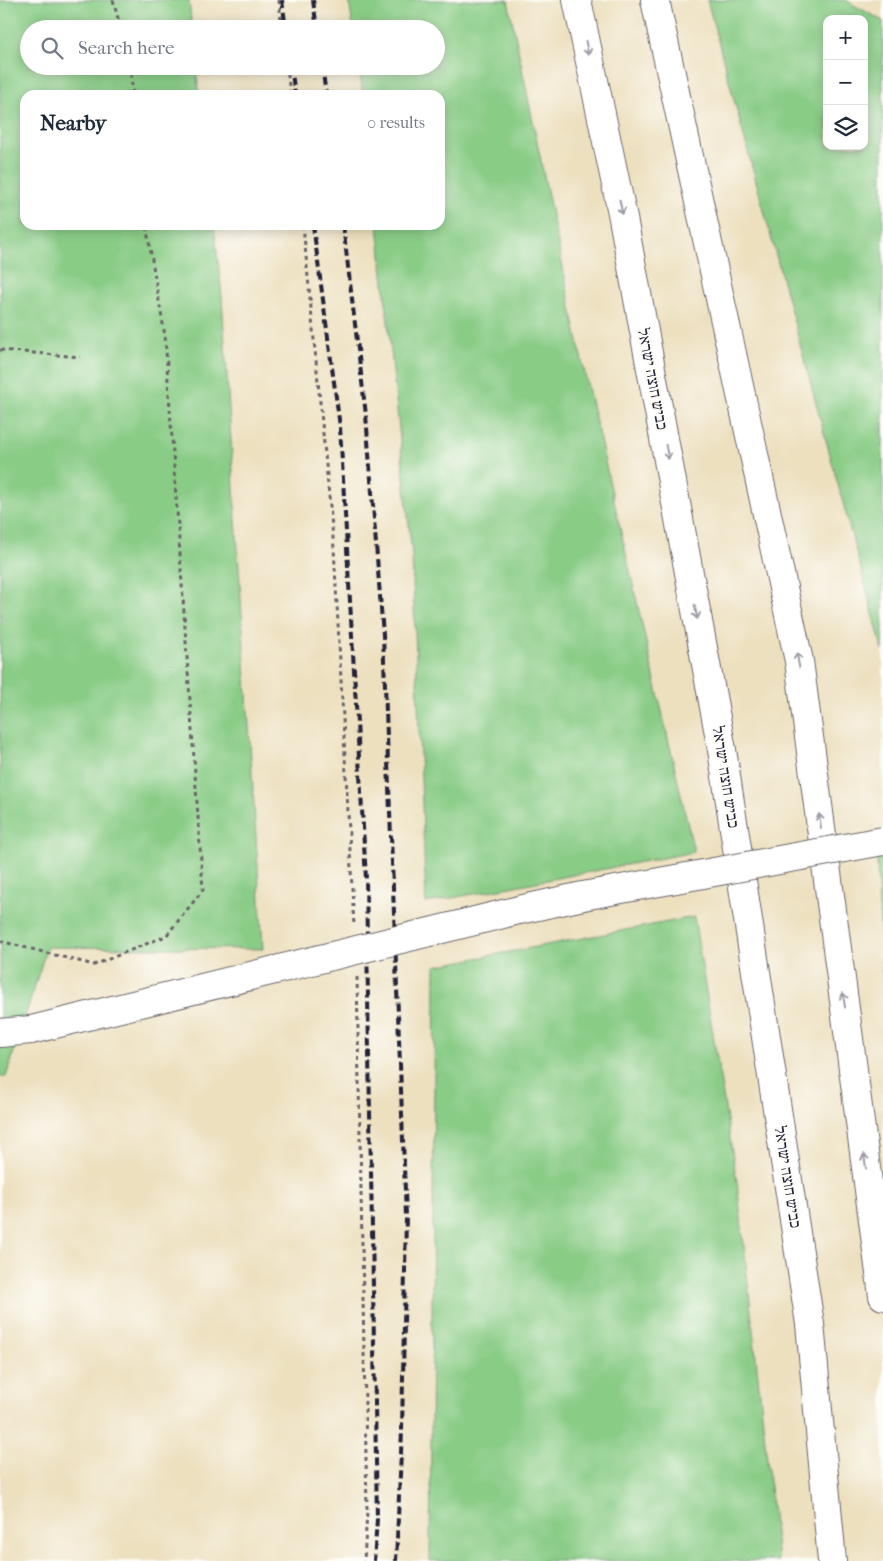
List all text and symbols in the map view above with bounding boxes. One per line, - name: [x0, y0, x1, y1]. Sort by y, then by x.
- map controls: [823, 15, 868, 150]
- button: +: [823, 15, 868, 60]
- search box: [20, 20, 445, 75]
- icon: search: [38, 34, 66, 62]
- text: Search here: [78, 37, 174, 59]
- one-way arrow: [583, 39, 593, 55]
- button: −: [823, 60, 868, 105]
- button: layers: [823, 105, 868, 150]
- text: Nearby: [40, 111, 106, 135]
- text: 0 results: [367, 113, 425, 132]
- one-way arrow: [617, 198, 626, 214]
- street label: כביש חוצה ישראל: [634, 326, 672, 432]
- one-way arrow: [662, 444, 672, 460]
- one-way arrow: [692, 604, 702, 620]
- one-way arrow: [793, 653, 803, 669]
- street label: כביש חוצה ישראל: [709, 724, 743, 830]
- one-way arrow: [815, 814, 825, 830]
- one-way arrow: [838, 992, 848, 1008]
- street label: כביש חוצה ישראל: [771, 1124, 805, 1230]
- one-way arrow: [860, 1153, 870, 1169]

